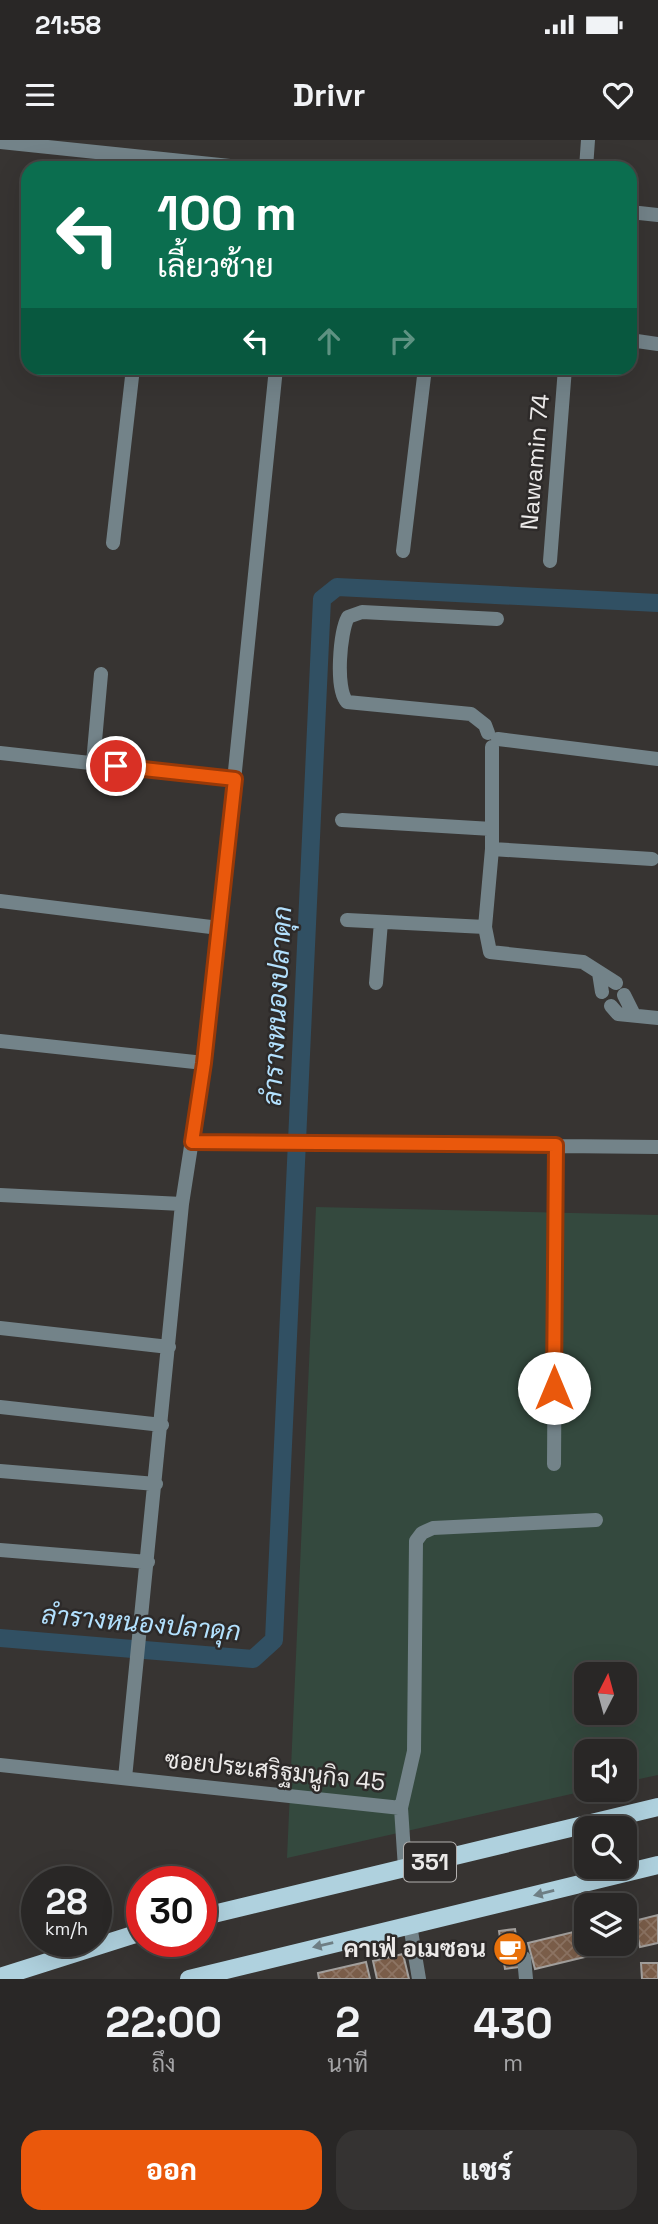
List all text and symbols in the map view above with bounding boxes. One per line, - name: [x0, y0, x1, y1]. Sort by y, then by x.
- text: 21:58: [35, 8, 101, 42]
- text: Drivr: [293, 75, 365, 115]
- icon: menu: [21, 76, 59, 114]
- icon: heart: [599, 76, 637, 114]
- text: 100 m: [157, 182, 297, 244]
- icon: left: [42, 189, 133, 280]
- text: เลี้ยวซ้าย: [157, 246, 274, 286]
- icon: left: [237, 322, 275, 360]
- icon: ahead: [310, 322, 348, 360]
- icon: right: [383, 322, 421, 360]
- street label: Nawamin 74: [513, 392, 556, 531]
- pin: [86, 736, 146, 796]
- icon: arrive: [97, 747, 135, 785]
- water label: ลำรางหนองปลาดุก: [255, 905, 300, 1107]
- position arrow: [517, 1351, 591, 1425]
- water label: ลำรางหนองปลาดุก: [40, 1597, 242, 1650]
- north arrow: [574, 1662, 637, 1726]
- map controls: [574, 1662, 637, 1956]
- button: sound: [574, 1739, 637, 1802]
- street label: ซอยประเสริฐมนูกิจ 45: [163, 1744, 387, 1799]
- button: search: [574, 1816, 637, 1879]
- road number: 351: [404, 1842, 456, 1882]
- speed limit sign: 30: [126, 1866, 217, 1957]
- text: 28: [46, 1880, 87, 1924]
- one-way arrow: [533, 1888, 555, 1899]
- button: layers: [574, 1893, 637, 1956]
- text: km/h: [45, 1917, 88, 1940]
- cafe icon: คาเฟ่ อเมซอน: [491, 1930, 529, 1968]
- place label: คาเฟ่ อเมซอน: [344, 1933, 486, 1964]
- one-way arrow: [312, 1940, 334, 1951]
- text: 22:00: [105, 1996, 222, 2049]
- text: 2: [335, 1996, 360, 2049]
- text: 430: [473, 1997, 553, 2050]
- text: m: [503, 2048, 523, 2078]
- text: ถึง: [152, 2049, 176, 2079]
- text: นาที: [327, 2049, 368, 2079]
- button: ออก: [21, 2130, 322, 2210]
- button: แชร์: [336, 2130, 637, 2210]

